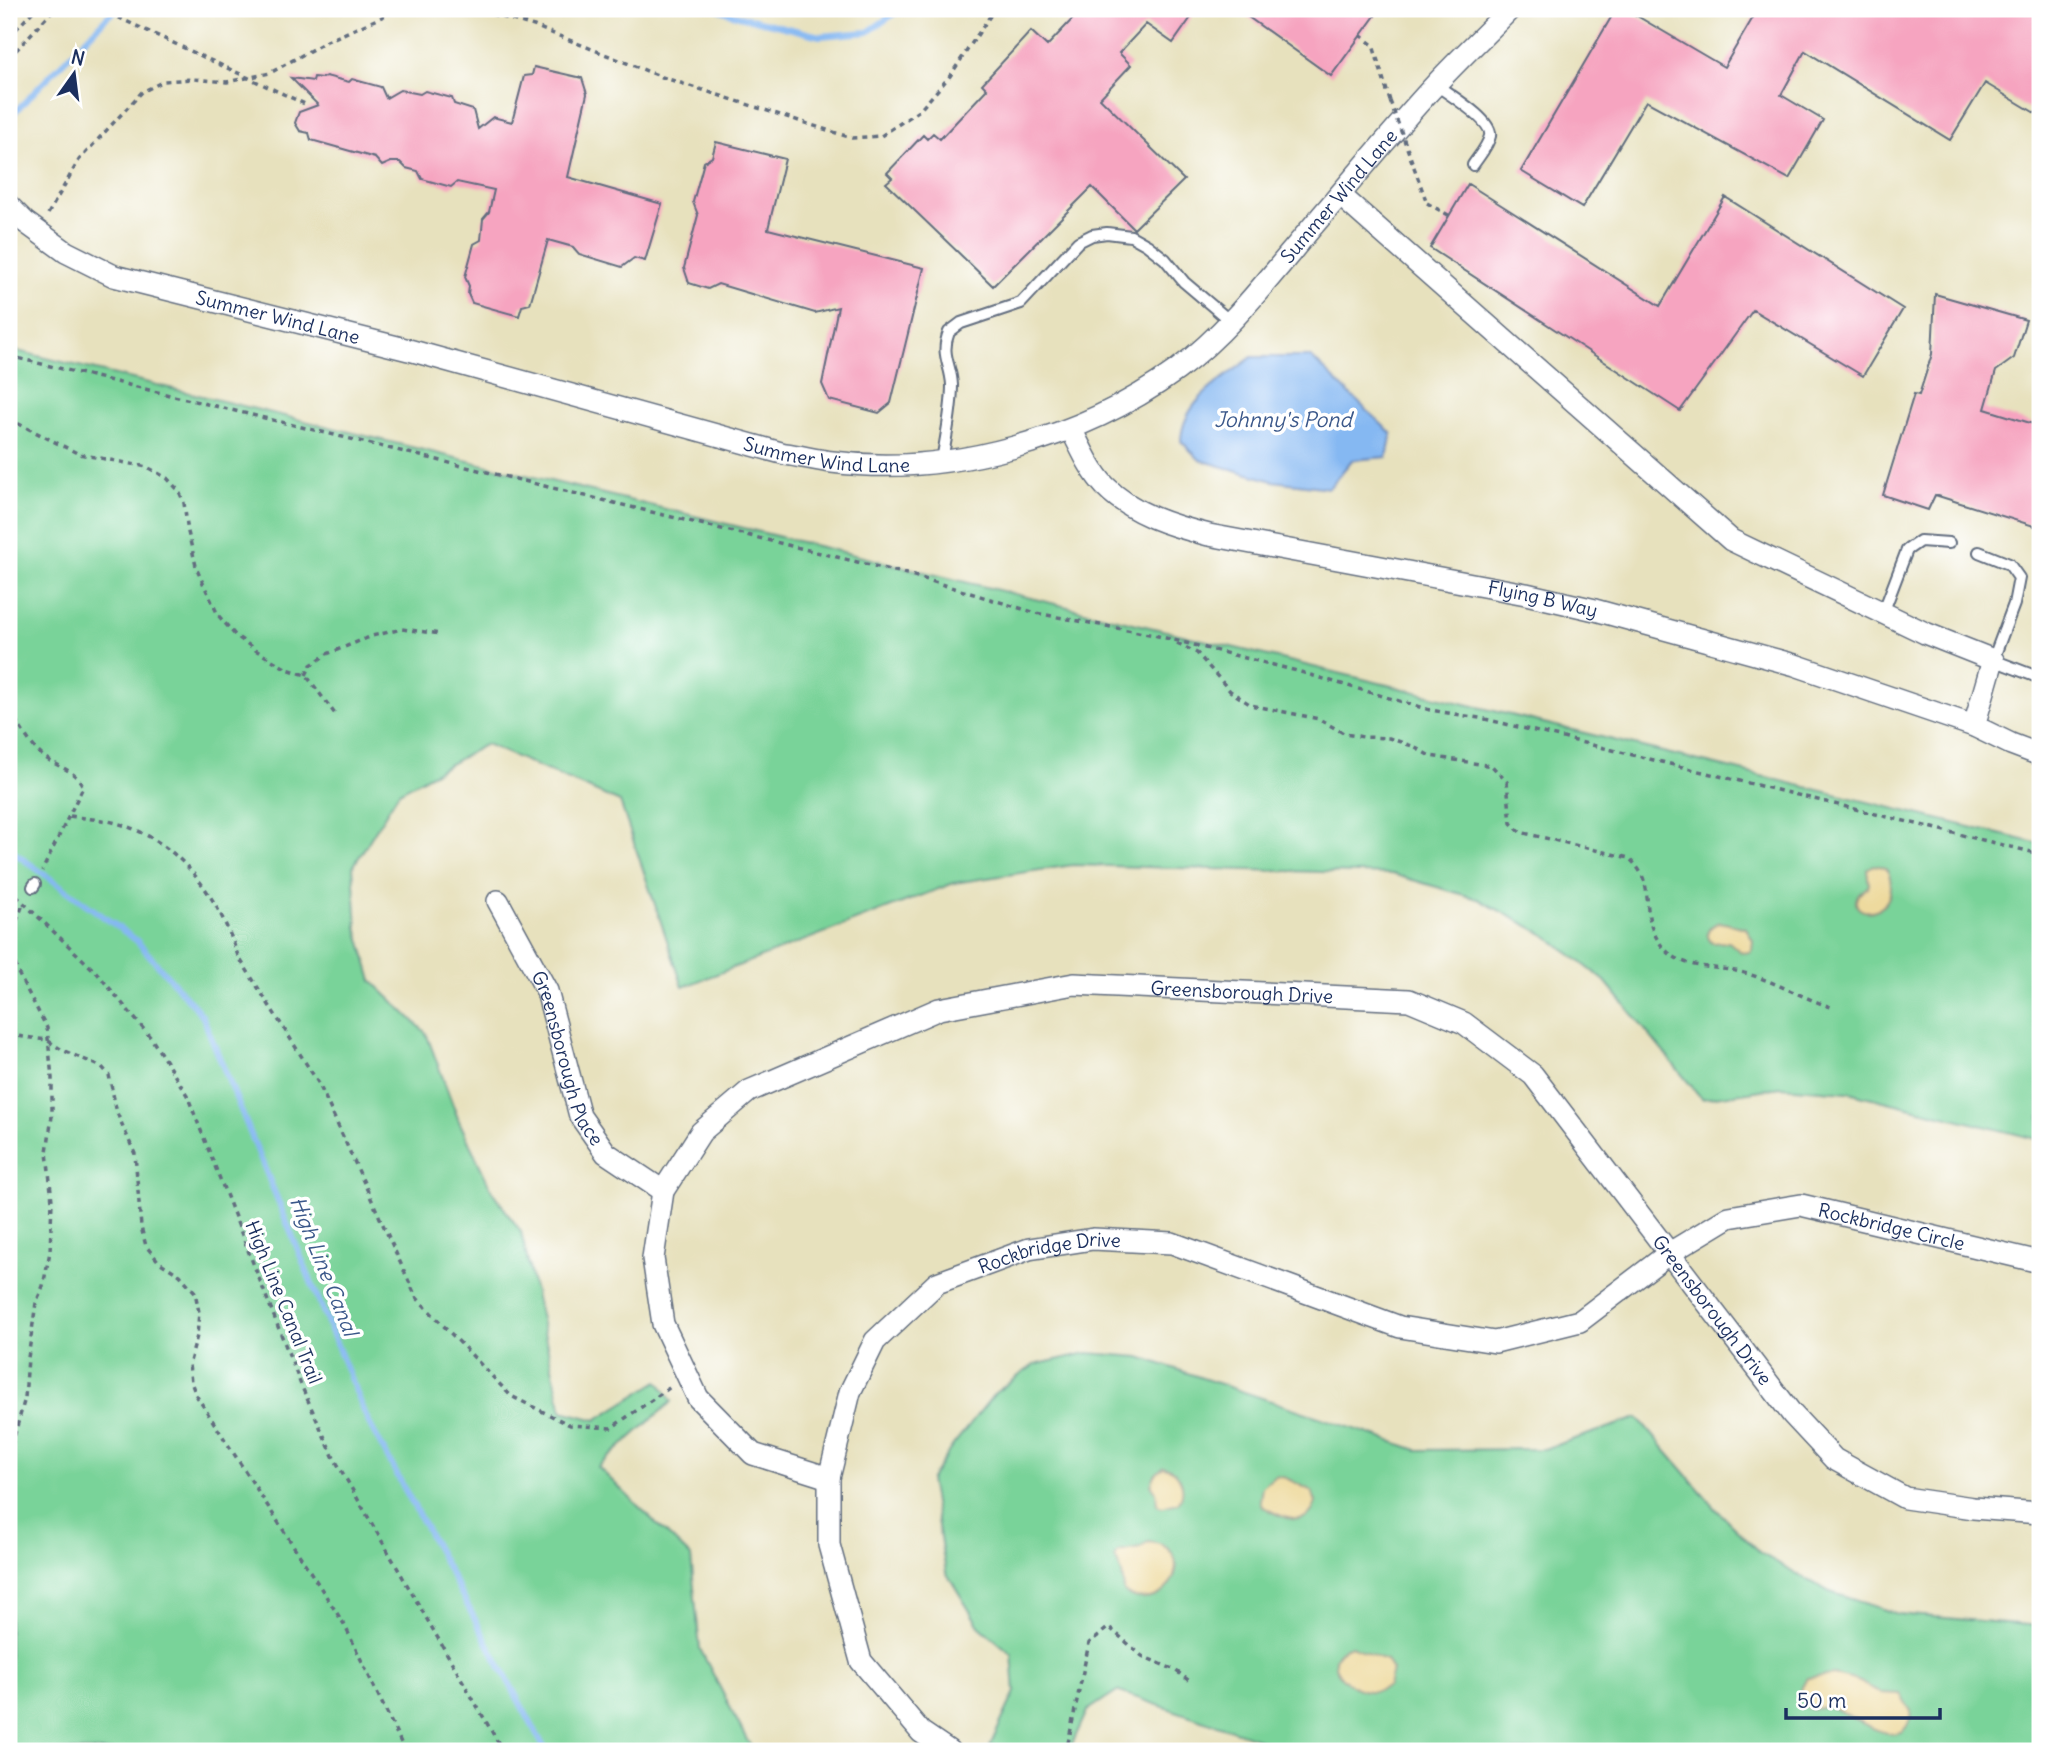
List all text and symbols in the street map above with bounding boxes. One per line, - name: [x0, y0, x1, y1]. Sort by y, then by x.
- north arrow: [38, 38, 108, 108]
- text: N: [69, 44, 87, 71]
- street label: Summer Wind Lane: [1275, 124, 1402, 268]
- street label: Summer Wind Lane: [193, 285, 362, 349]
- water label: Johnny's Pond: [1214, 406, 1355, 433]
- street label: Summer Wind Lane: [741, 431, 910, 477]
- street label: Flying B Way: [1486, 575, 1600, 622]
- street label: Greensborough Place: [526, 967, 609, 1150]
- street label: Greensborough Drive: [1150, 976, 1334, 1008]
- water label: High Line Canal: [284, 1192, 365, 1343]
- street label: Rockbridge Circle: [1816, 1198, 1967, 1256]
- street label: High Line Canal Trail: [240, 1217, 328, 1387]
- street label: Rockbridge Drive: [975, 1227, 1121, 1279]
- street label: Greensborough Drive: [1647, 1230, 1777, 1390]
- scale bar: [1786, 1676, 1940, 1720]
- text: 50 m: [1797, 1687, 1846, 1714]

